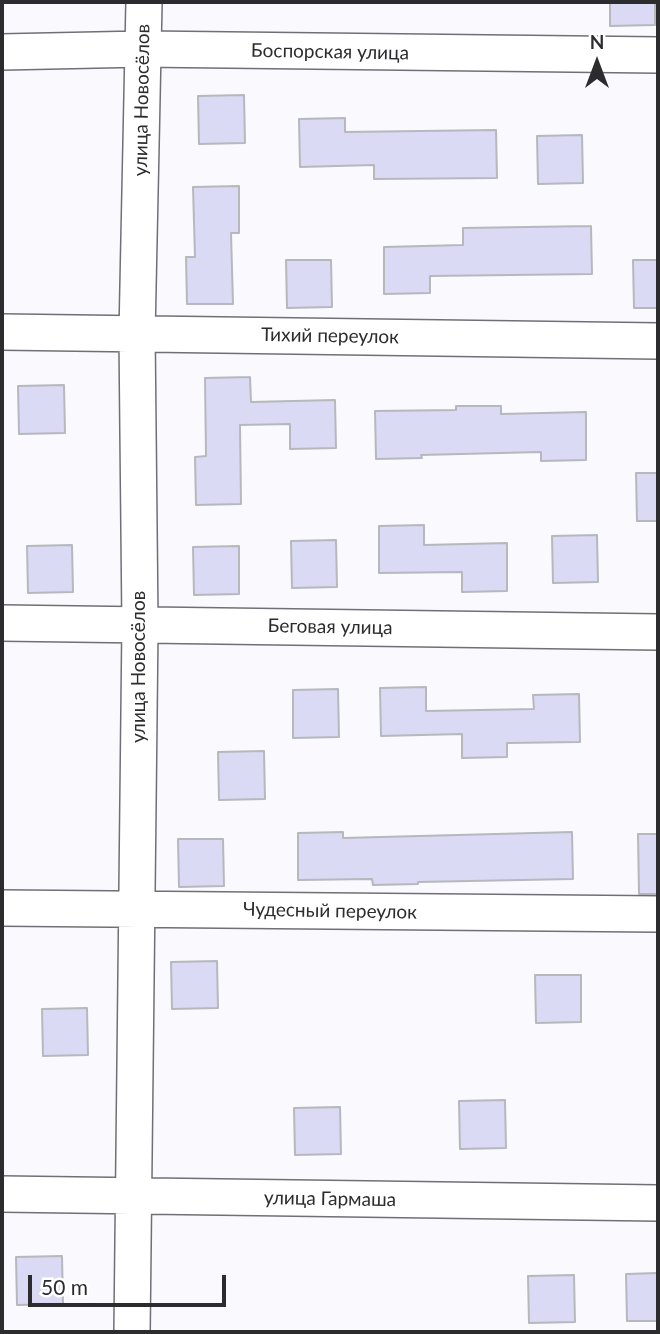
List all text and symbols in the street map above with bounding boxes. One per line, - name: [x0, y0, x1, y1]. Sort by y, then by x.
- street label: улица Новосёлов: [129, 24, 155, 176]
- north arrow: [562, 28, 632, 98]
- text: N: [590, 30, 604, 53]
- street label: Боспорская улица: [251, 39, 409, 65]
- street label: Тихий переулок: [261, 323, 399, 349]
- street label: улица Новосёлов: [128, 591, 150, 743]
- street label: Беговая улица: [267, 615, 393, 639]
- street label: Чудесный переулок: [243, 898, 417, 924]
- street label: улица Гармаша: [264, 1186, 396, 1212]
- scale bar: [32, 1260, 229, 1304]
- text: 50 m: [41, 1274, 88, 1299]

